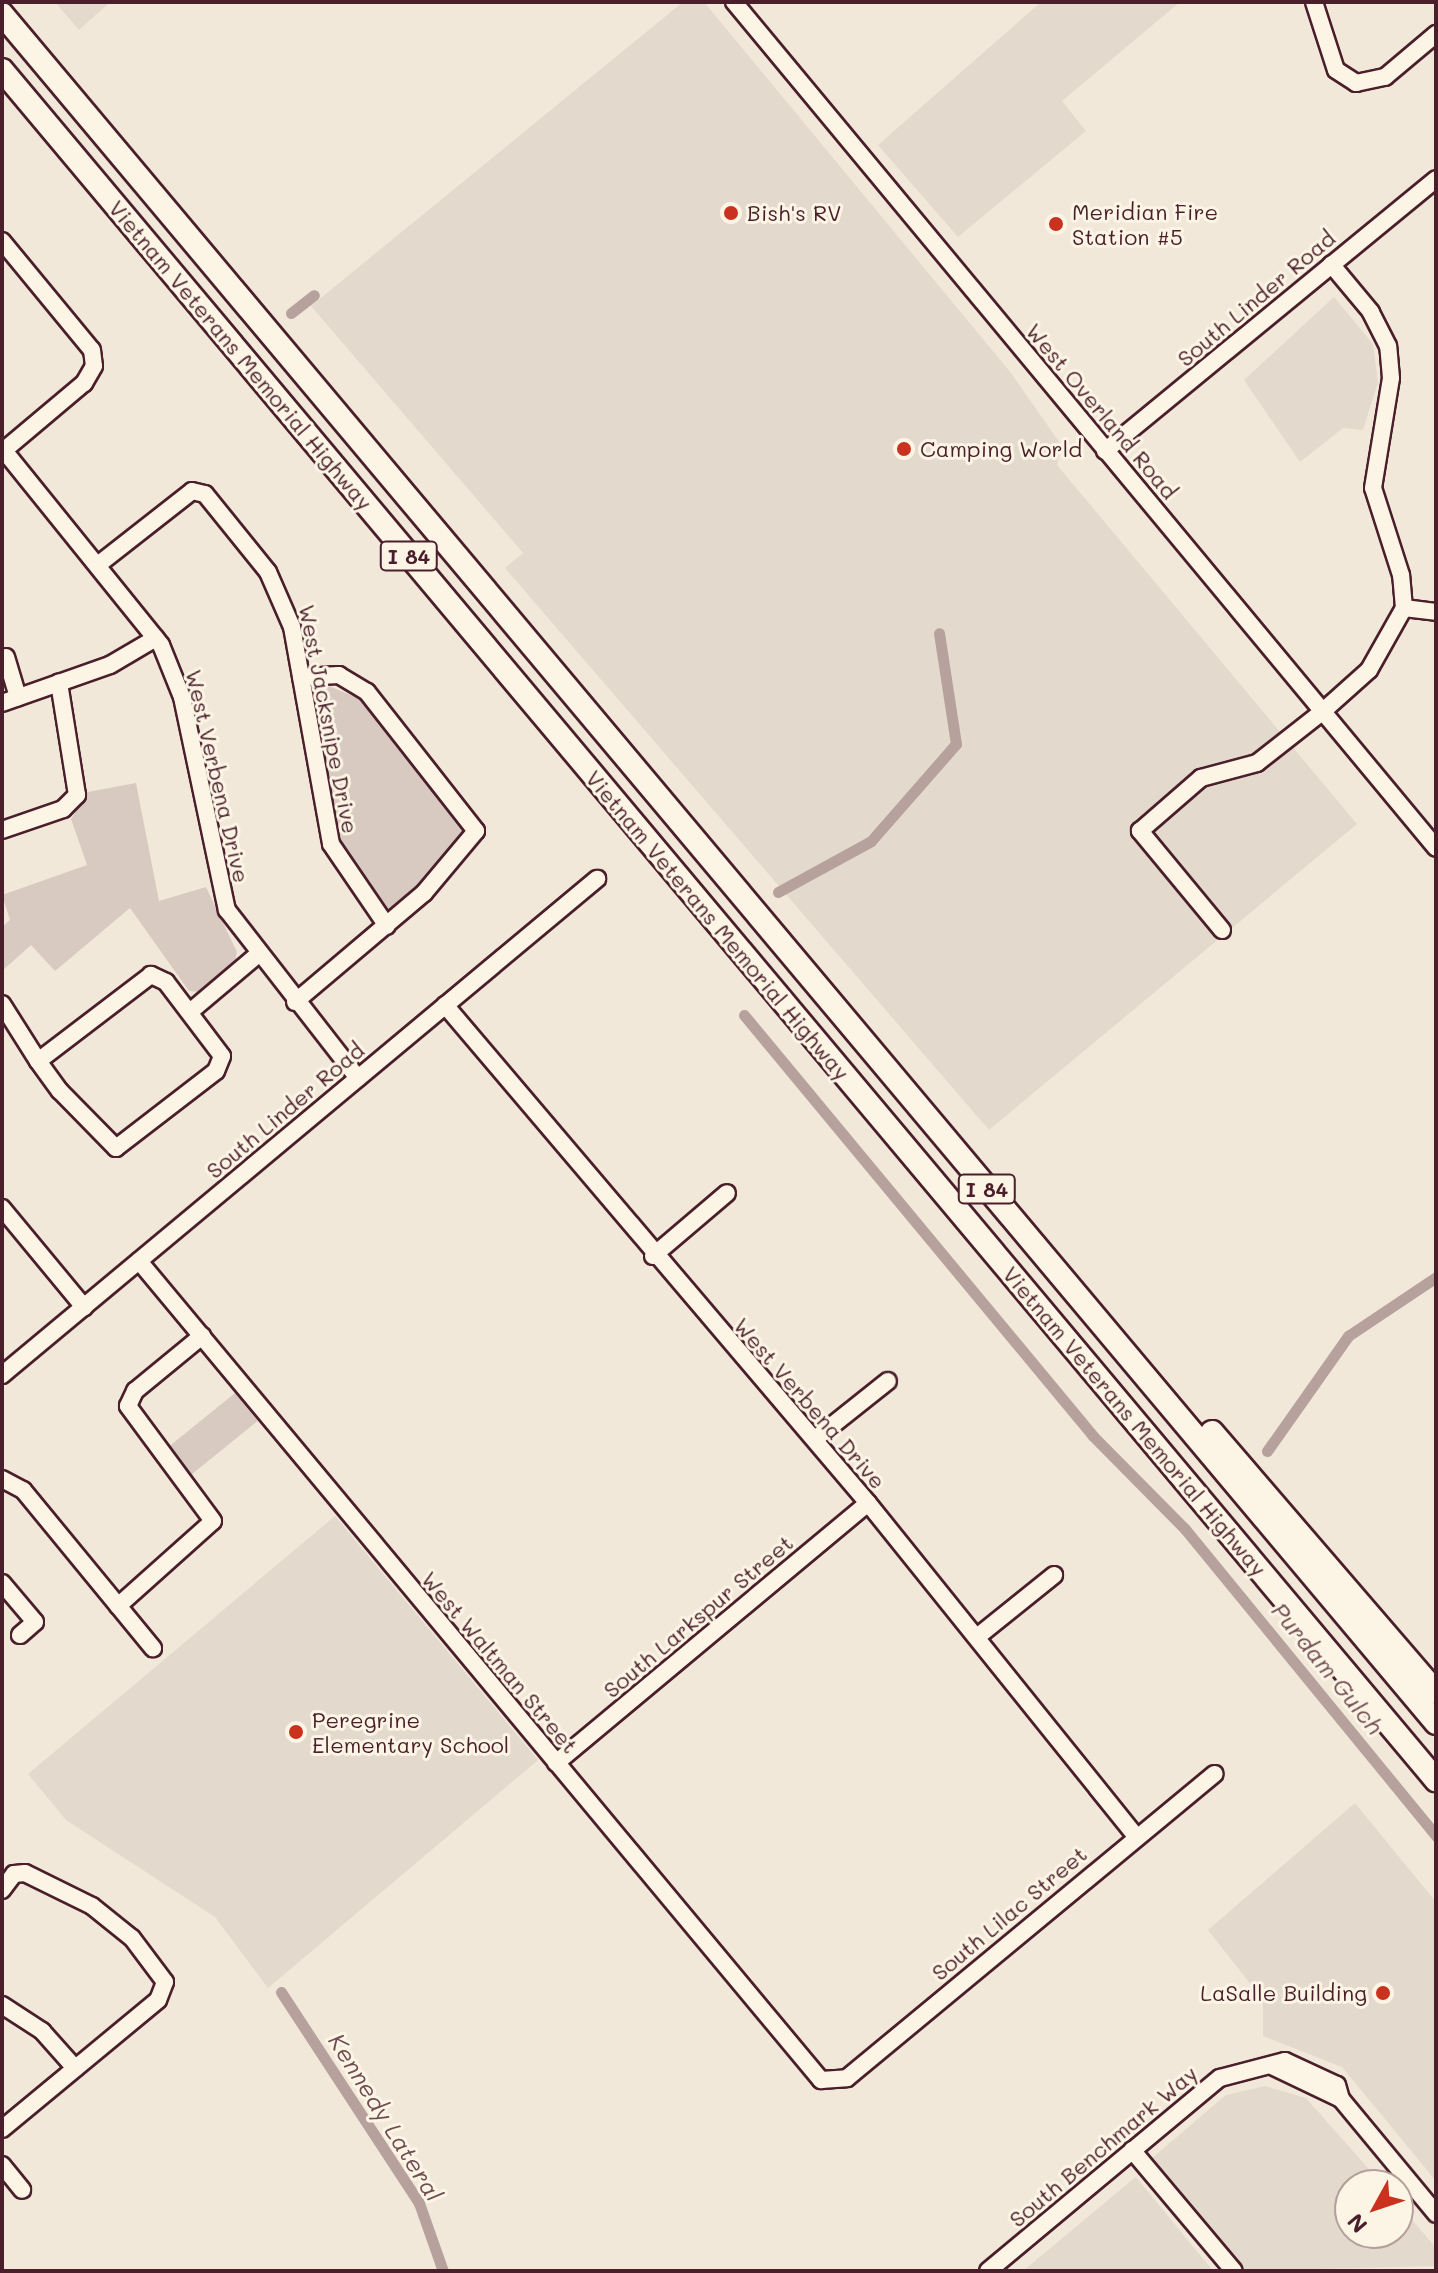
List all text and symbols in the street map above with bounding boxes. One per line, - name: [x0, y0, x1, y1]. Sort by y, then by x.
- street label: Vietnam Veterans Memorial Highway: [104, 195, 378, 515]
- place label: Meridian Fire Station #5: [1072, 198, 1218, 250]
- place label: Bish's RV: [747, 200, 841, 226]
- marker: Bish's RV: [722, 204, 740, 222]
- marker: Meridian Fire Station #5: [1047, 215, 1065, 233]
- street label: South Linder Road: [1172, 224, 1340, 372]
- street label: West Overland Road: [1021, 318, 1183, 504]
- place label: Camping World: [920, 436, 1082, 462]
- marker: Camping World: [895, 440, 913, 458]
- road number: I 84: [379, 540, 439, 572]
- street label: West Jacksnipe Drive: [294, 602, 364, 836]
- street label: West Verbena Drive: [181, 667, 255, 885]
- street label: Vietnam Veterans Memorial Highway: [581, 765, 855, 1085]
- street label: South Linder Road: [201, 1036, 369, 1184]
- road number: I 84: [957, 1173, 1017, 1205]
- street label: Vietnam Veterans Memorial Highway: [998, 1261, 1272, 1581]
- street label: West Verbena Drive: [729, 1312, 891, 1494]
- street label: South Larkspur Street: [598, 1529, 798, 1703]
- street label: West Waltman Street: [416, 1566, 584, 1758]
- water label: Purdam Gulch: [1266, 1596, 1390, 1740]
- place label: Peregrine Elementary School: [312, 1706, 509, 1758]
- marker: Peregrine Elementary School: [287, 1723, 305, 1741]
- street label: South Lilac Street: [926, 1840, 1092, 1986]
- place label: LaSalle Building: [1200, 1980, 1367, 2006]
- marker: LaSalle Building: [1374, 1984, 1392, 2002]
- water label: Kennedy Lateral: [323, 2028, 449, 2206]
- street label: South Benchmark Way: [1004, 2060, 1202, 2232]
- north arrow: [1334, 2169, 1414, 2249]
- text: N: [1340, 2208, 1373, 2239]

